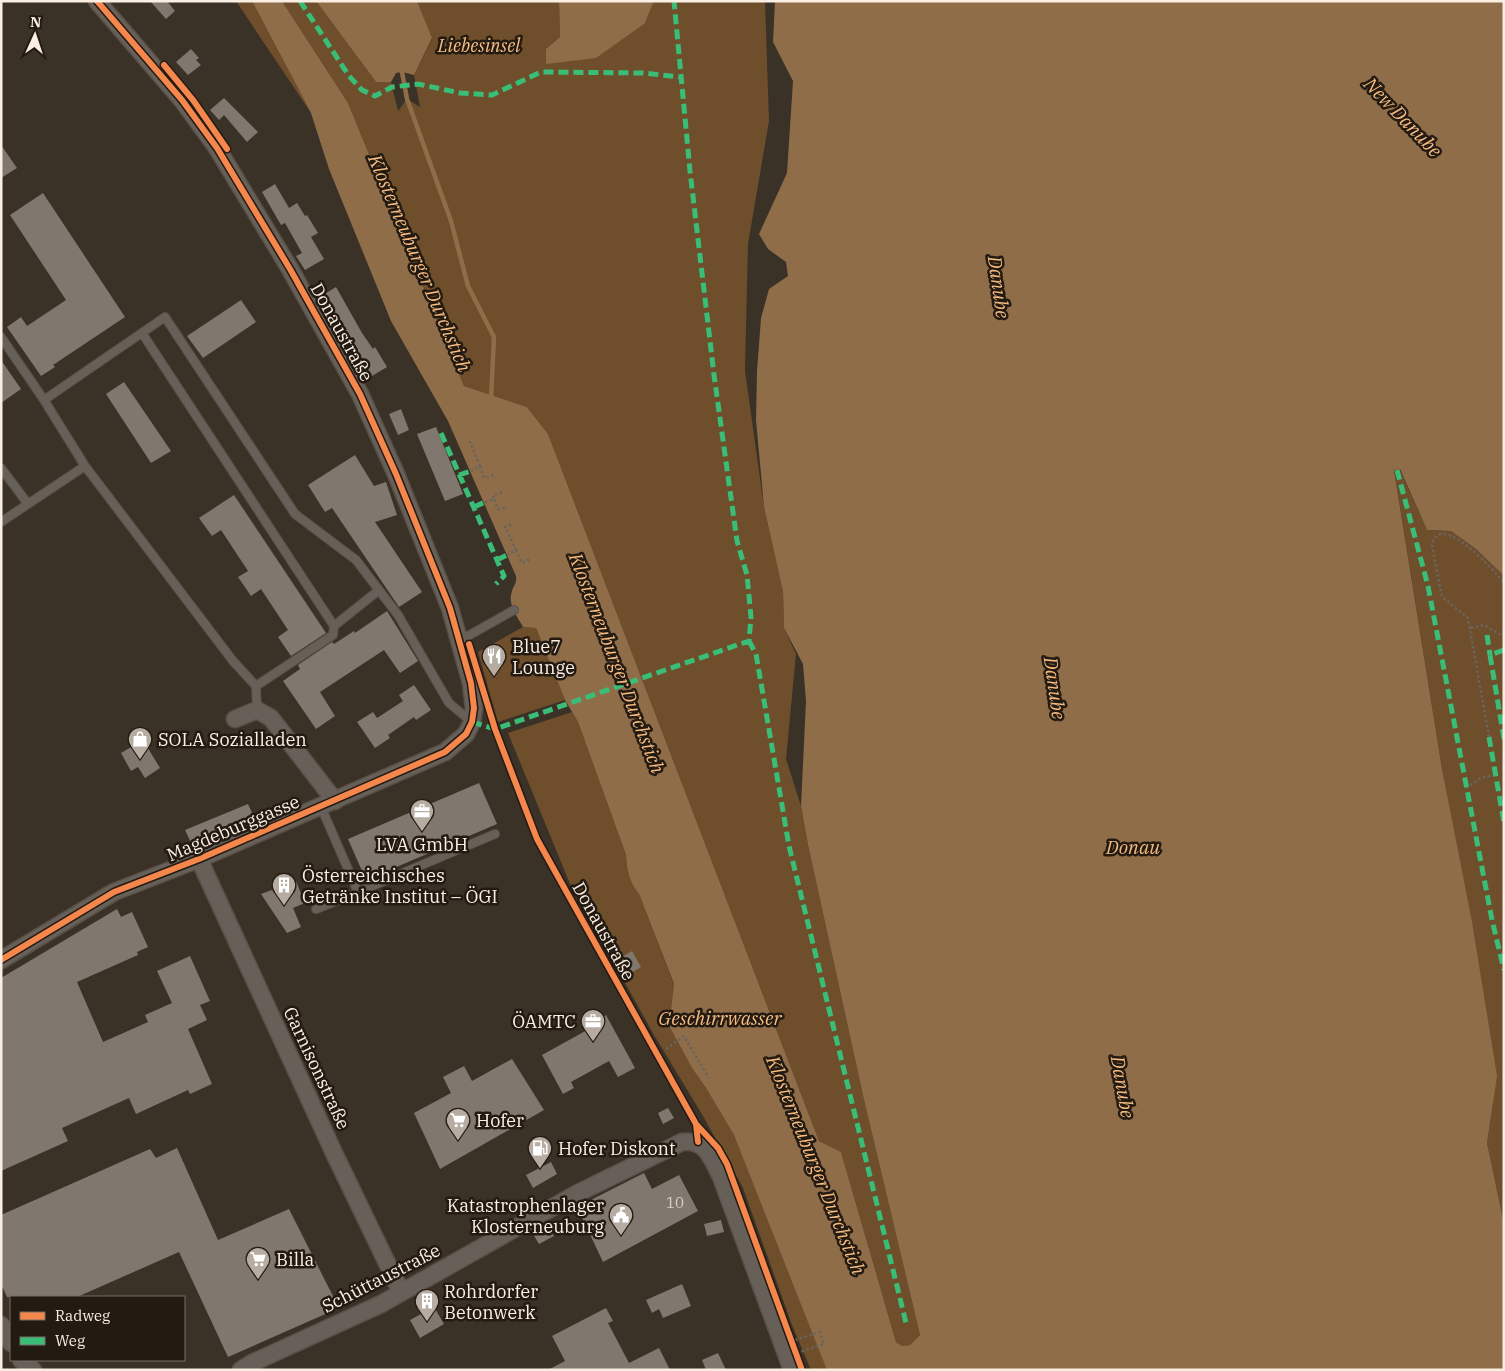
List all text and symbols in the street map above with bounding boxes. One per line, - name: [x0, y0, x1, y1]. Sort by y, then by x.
- north arrow: [10, 10, 60, 60]
- text: N: [30, 13, 42, 31]
- park label: Liebesinsel: [437, 34, 521, 57]
- water label: New Danube: [1358, 71, 1447, 162]
- water label: Klosterneuburger Durchstich: [363, 150, 477, 376]
- water label: Danube: [983, 253, 1015, 320]
- street label: Donaustraße: [305, 279, 379, 385]
- water label: Klosterneuburger Durchstich: [564, 549, 670, 777]
- place label: Blue7 Lounge: [512, 635, 575, 679]
- restaurant icon: Blue7 Lounge: [481, 643, 507, 677]
- water label: Danube: [1039, 654, 1071, 721]
- shop icon: SOLA Sozialladen: [127, 726, 153, 760]
- place label: SOLA Sozialladen: [158, 728, 307, 751]
- street label: Magdeburggasse: [163, 790, 303, 866]
- office icon: LVA GmbH: [409, 798, 435, 832]
- place label: LVA GmbH: [376, 833, 468, 856]
- water label: Donau: [1105, 835, 1160, 859]
- place label: Österreichisches Getränke Institut – ÖGI: [302, 864, 498, 908]
- building icon: Österreichisches Getränke Institut – ÖGI: [271, 872, 297, 906]
- street label: Donaustraße: [567, 878, 641, 984]
- street label: Garnisonstraße: [279, 1003, 355, 1133]
- water label: Geschirrwasser: [658, 1006, 782, 1030]
- office icon: ÖAMTC: [580, 1008, 606, 1042]
- place label: ÖAMTC: [512, 1010, 576, 1033]
- water label: Klosterneuburger Durchstich: [761, 1051, 871, 1278]
- water label: Danube: [1106, 1053, 1140, 1121]
- supermarket icon: Hofer: [445, 1107, 471, 1141]
- place label: Hofer: [476, 1109, 524, 1132]
- fuel station icon: Hofer Diskont: [527, 1135, 553, 1169]
- place label: Hofer Diskont: [558, 1137, 675, 1160]
- house number: 10: [666, 1193, 684, 1212]
- place label: Katastrophenlager Klosterneuburg: [447, 1194, 604, 1238]
- public building icon: Katastrophenlager Klosterneuburg: [608, 1202, 634, 1236]
- street label: Schüttaustraße: [318, 1238, 444, 1318]
- supermarket icon: Billa: [245, 1246, 271, 1280]
- place label: Billa: [276, 1248, 315, 1271]
- place label: Rohrdorfer Betonwerk: [444, 1280, 538, 1324]
- building icon: Rohrdorfer Betonwerk: [414, 1288, 440, 1322]
- legend: [10, 1296, 185, 1361]
- text: Radweg: [55, 1306, 110, 1325]
- text: Weg: [55, 1331, 85, 1350]

